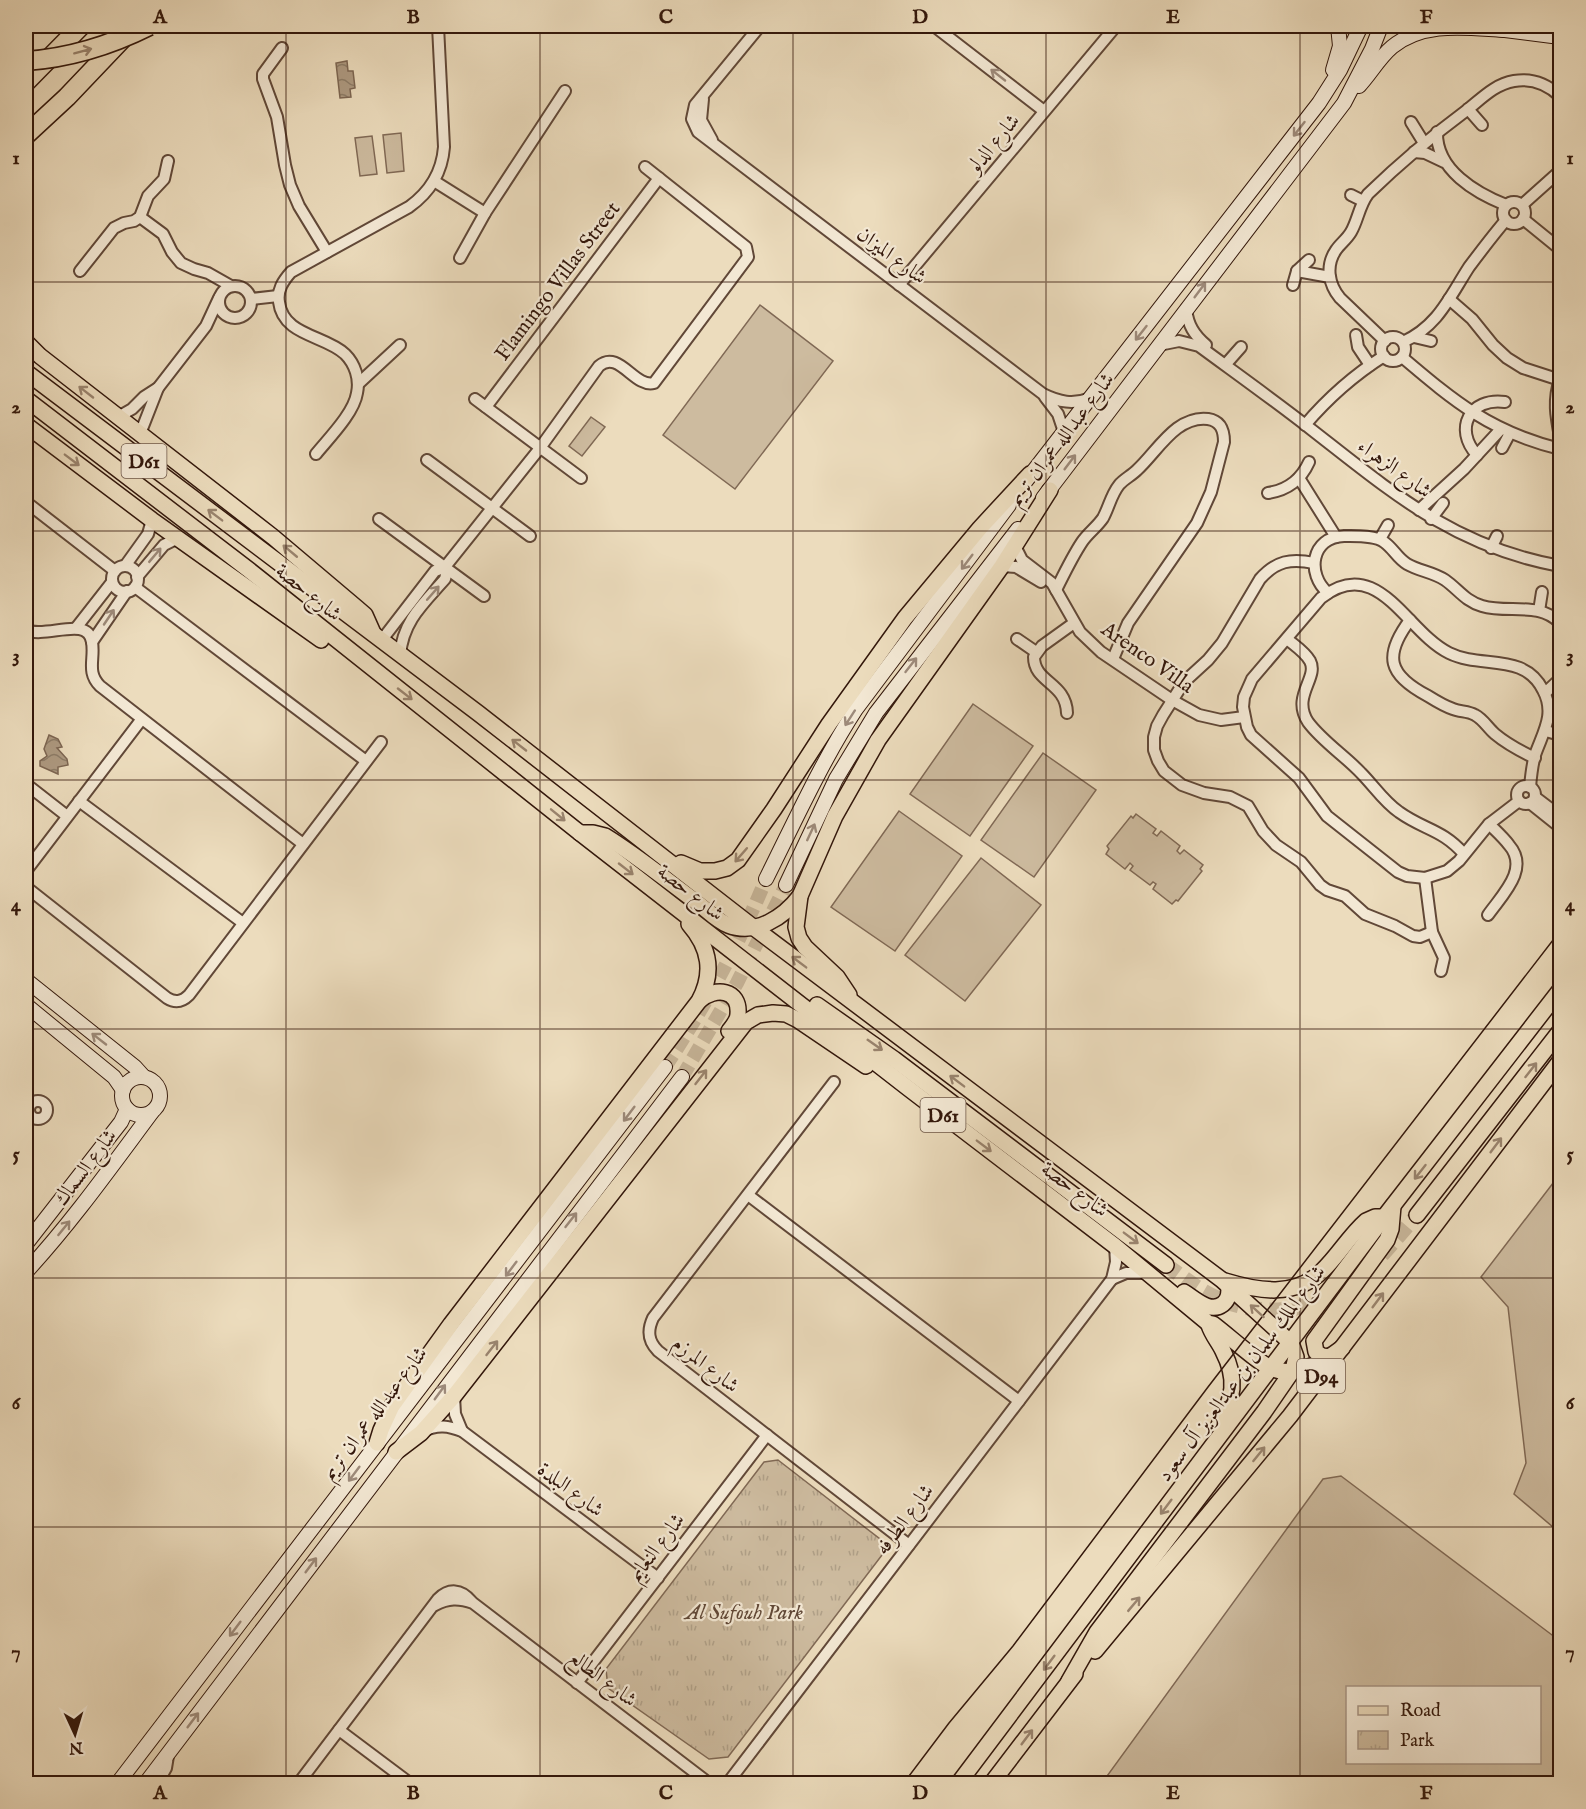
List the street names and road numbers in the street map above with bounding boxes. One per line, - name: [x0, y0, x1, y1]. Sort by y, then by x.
- street label: شارع الدلو: [960, 109, 1029, 183]
- street label: Flamingo Villas Street: [489, 197, 627, 367]
- street label: شارع الميزان: [849, 221, 932, 294]
- street label: شارع عبدالله عمران تريم: [1003, 368, 1124, 514]
- street label: شارع الزهراء: [1350, 433, 1437, 508]
- road number: D61: [122, 444, 166, 478]
- street label: شارع حصة: [267, 558, 347, 631]
- street label: Arenco Villa: [1095, 616, 1200, 701]
- street label: شارع حصة: [649, 859, 729, 930]
- road number: D61: [920, 1098, 966, 1132]
- street label: شارع السماك: [48, 1124, 126, 1214]
- street label: شارع حصة: [1033, 1156, 1113, 1227]
- street label: شارع الملك سلمان بن عبدالعزيز آل سعود: [1151, 1259, 1335, 1490]
- street label: شارع المرزم: [664, 1330, 744, 1402]
- street label: شارع عبدالله عمران تريم: [316, 1342, 437, 1488]
- road number: D94: [1297, 1359, 1345, 1393]
- street label: شارع البلدة: [530, 1456, 609, 1526]
- street label: شارع الطرفه: [870, 1479, 943, 1563]
- street label: شارع النعايم: [623, 1508, 694, 1590]
- street label: شارع الطالع: [560, 1644, 642, 1717]

